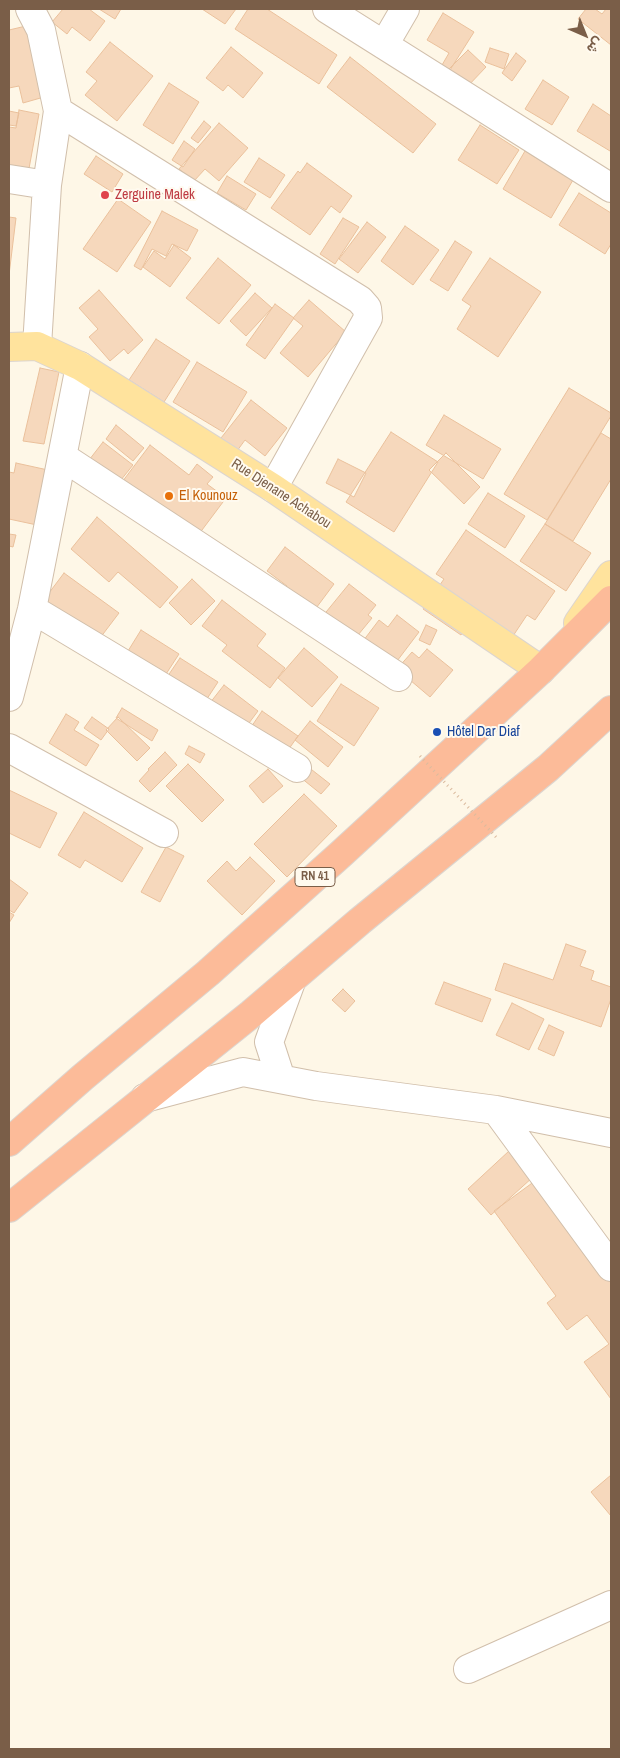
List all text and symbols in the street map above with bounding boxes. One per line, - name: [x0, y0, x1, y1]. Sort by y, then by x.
- north arrow: [560, 10, 610, 60]
- text: ش: [583, 33, 608, 58]
- place label: Zerguine Malek: [115, 187, 195, 203]
- marker: Zerguine Malek: [99, 189, 111, 201]
- street label: Rue Djenane Achabou: [228, 455, 334, 533]
- place label: El Kounouz: [179, 488, 238, 504]
- marker: El Kounouz: [163, 490, 175, 502]
- place label: Hôtel Dar Diaf: [447, 724, 520, 740]
- marker: Hôtel Dar Diaf: [431, 726, 443, 738]
- road number: RN 41: [295, 868, 335, 886]

